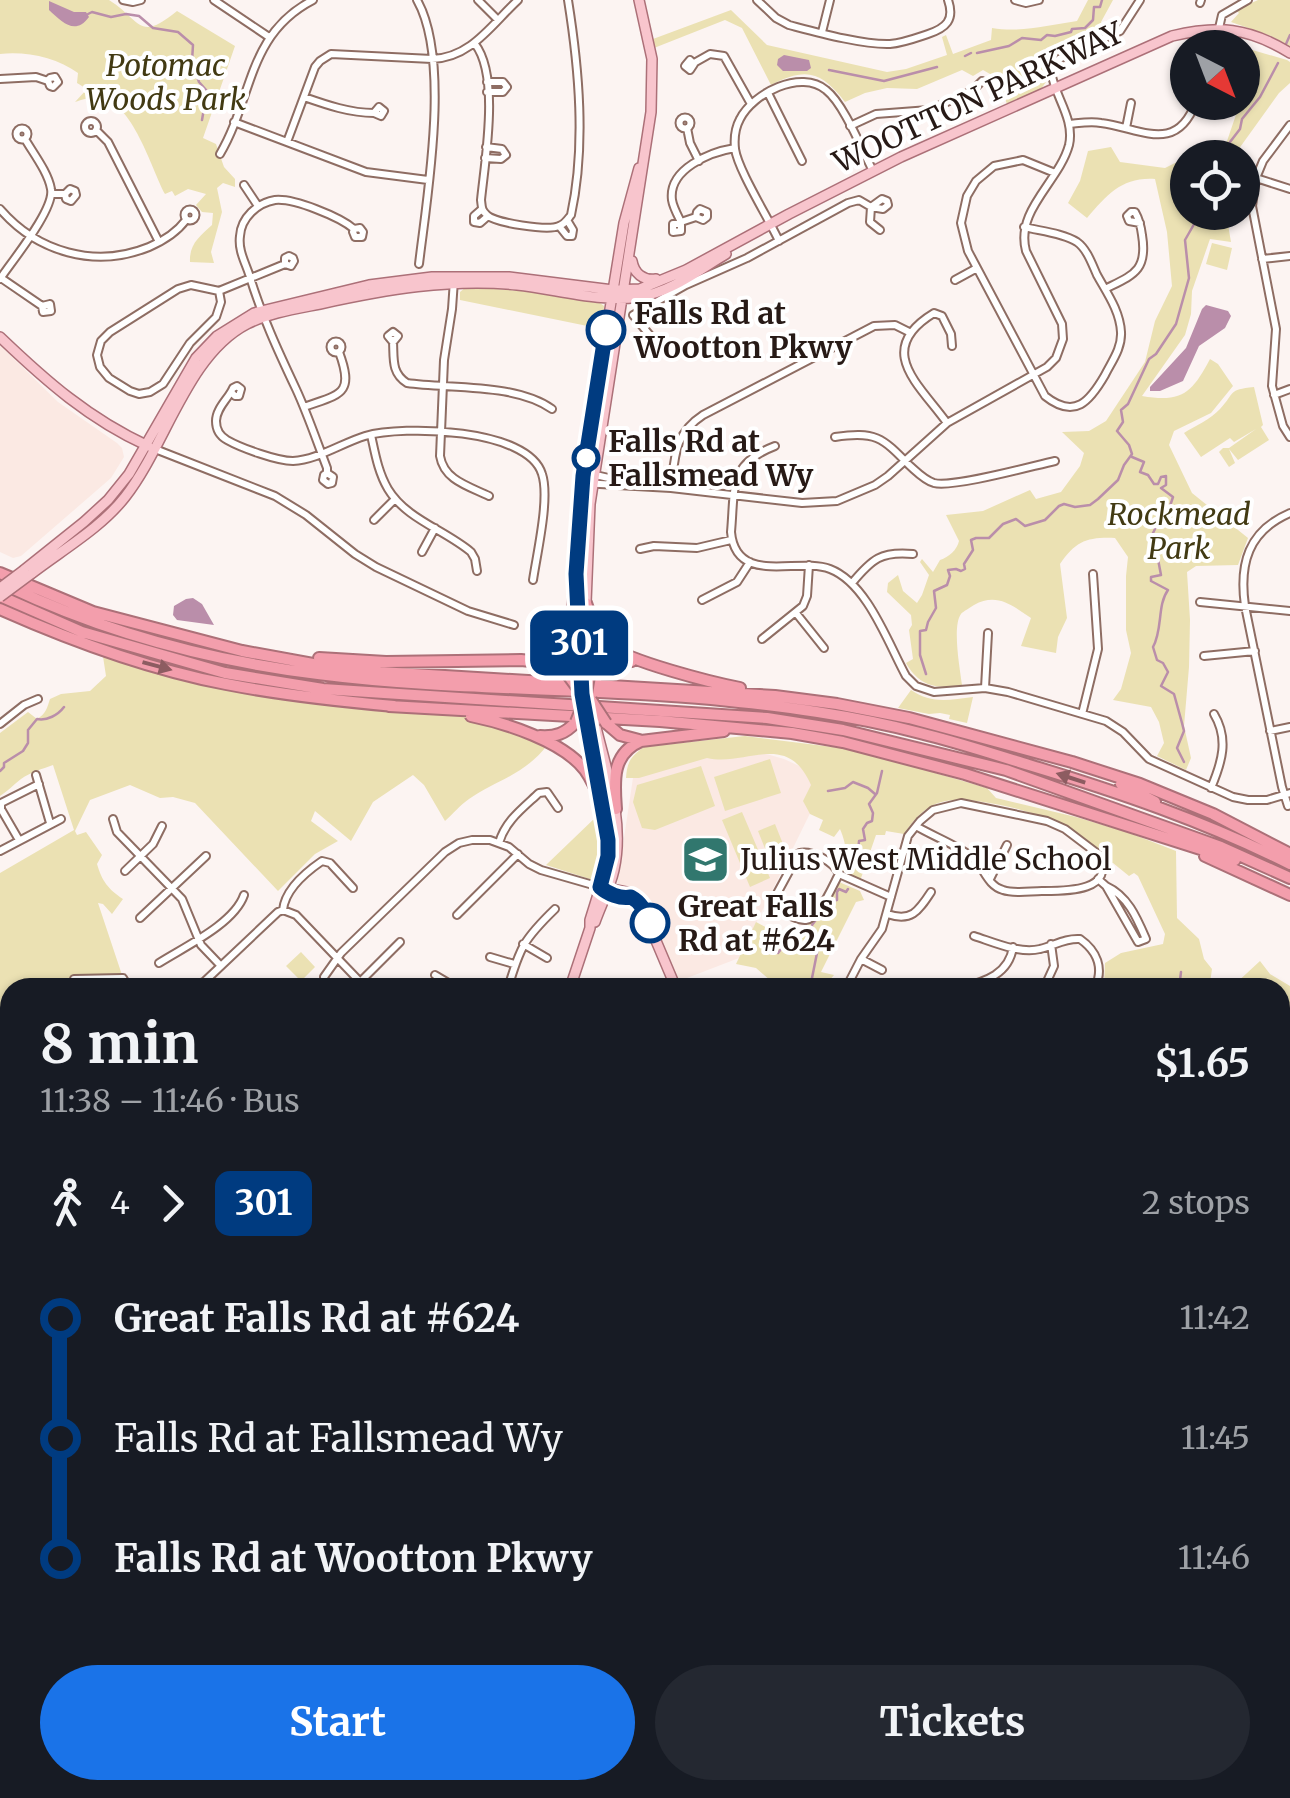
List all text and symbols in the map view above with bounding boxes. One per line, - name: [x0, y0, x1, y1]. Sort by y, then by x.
- street label: WOOTTON PARKWAY: [826, 13, 1130, 181]
- north arrow: [1170, 30, 1260, 120]
- map controls: [1170, 30, 1260, 230]
- park label: Potomac Woods Park: [86, 46, 247, 118]
- button: locate: [1170, 140, 1260, 230]
- place label: Falls Rd at Wootton Pkwy: [633, 294, 853, 366]
- marker: Falls Rd at Wootton Pkwy: [587, 311, 625, 349]
- place label: Falls Rd at Fallsmead Wy: [608, 422, 814, 494]
- marker: Falls Rd at Fallsmead Wy: [573, 445, 599, 471]
- park label: Rockmead Park: [1107, 495, 1251, 567]
- line badge: 301: [522, 610, 636, 676]
- text: 301: [550, 621, 608, 665]
- one-way arrow: [142, 659, 173, 675]
- one-way arrow: [1056, 770, 1086, 785]
- school or university icon: Julius West Middle School: [679, 833, 731, 885]
- place label: Julius West Middle School: [739, 840, 1112, 878]
- place label: Great Falls Rd at #624: [678, 887, 835, 959]
- marker: Great Falls Rd at #624: [631, 904, 669, 942]
- text: 8 min: [40, 1009, 198, 1078]
- text: $1.65: [1154, 1040, 1250, 1087]
- text: 11:38 – 11:46 · Bus: [40, 1081, 300, 1121]
- icon: walk: [40, 1176, 95, 1231]
- icon: forward: [145, 1176, 200, 1231]
- text: 301: [235, 1181, 292, 1225]
- text: 4: [110, 1183, 130, 1223]
- text: 2 stops: [1142, 1183, 1250, 1223]
- text: Great Falls Rd at #624: [114, 1295, 519, 1342]
- text: 11:42: [1179, 1298, 1250, 1338]
- text: Falls Rd at Fallsmead Wy: [114, 1415, 563, 1462]
- text: 11:45: [1181, 1418, 1250, 1458]
- text: Falls Rd at Wootton Pkwy: [114, 1535, 592, 1582]
- text: 11:46: [1178, 1538, 1250, 1578]
- button: Start: [40, 1665, 635, 1780]
- button: Tickets: [655, 1665, 1250, 1780]

